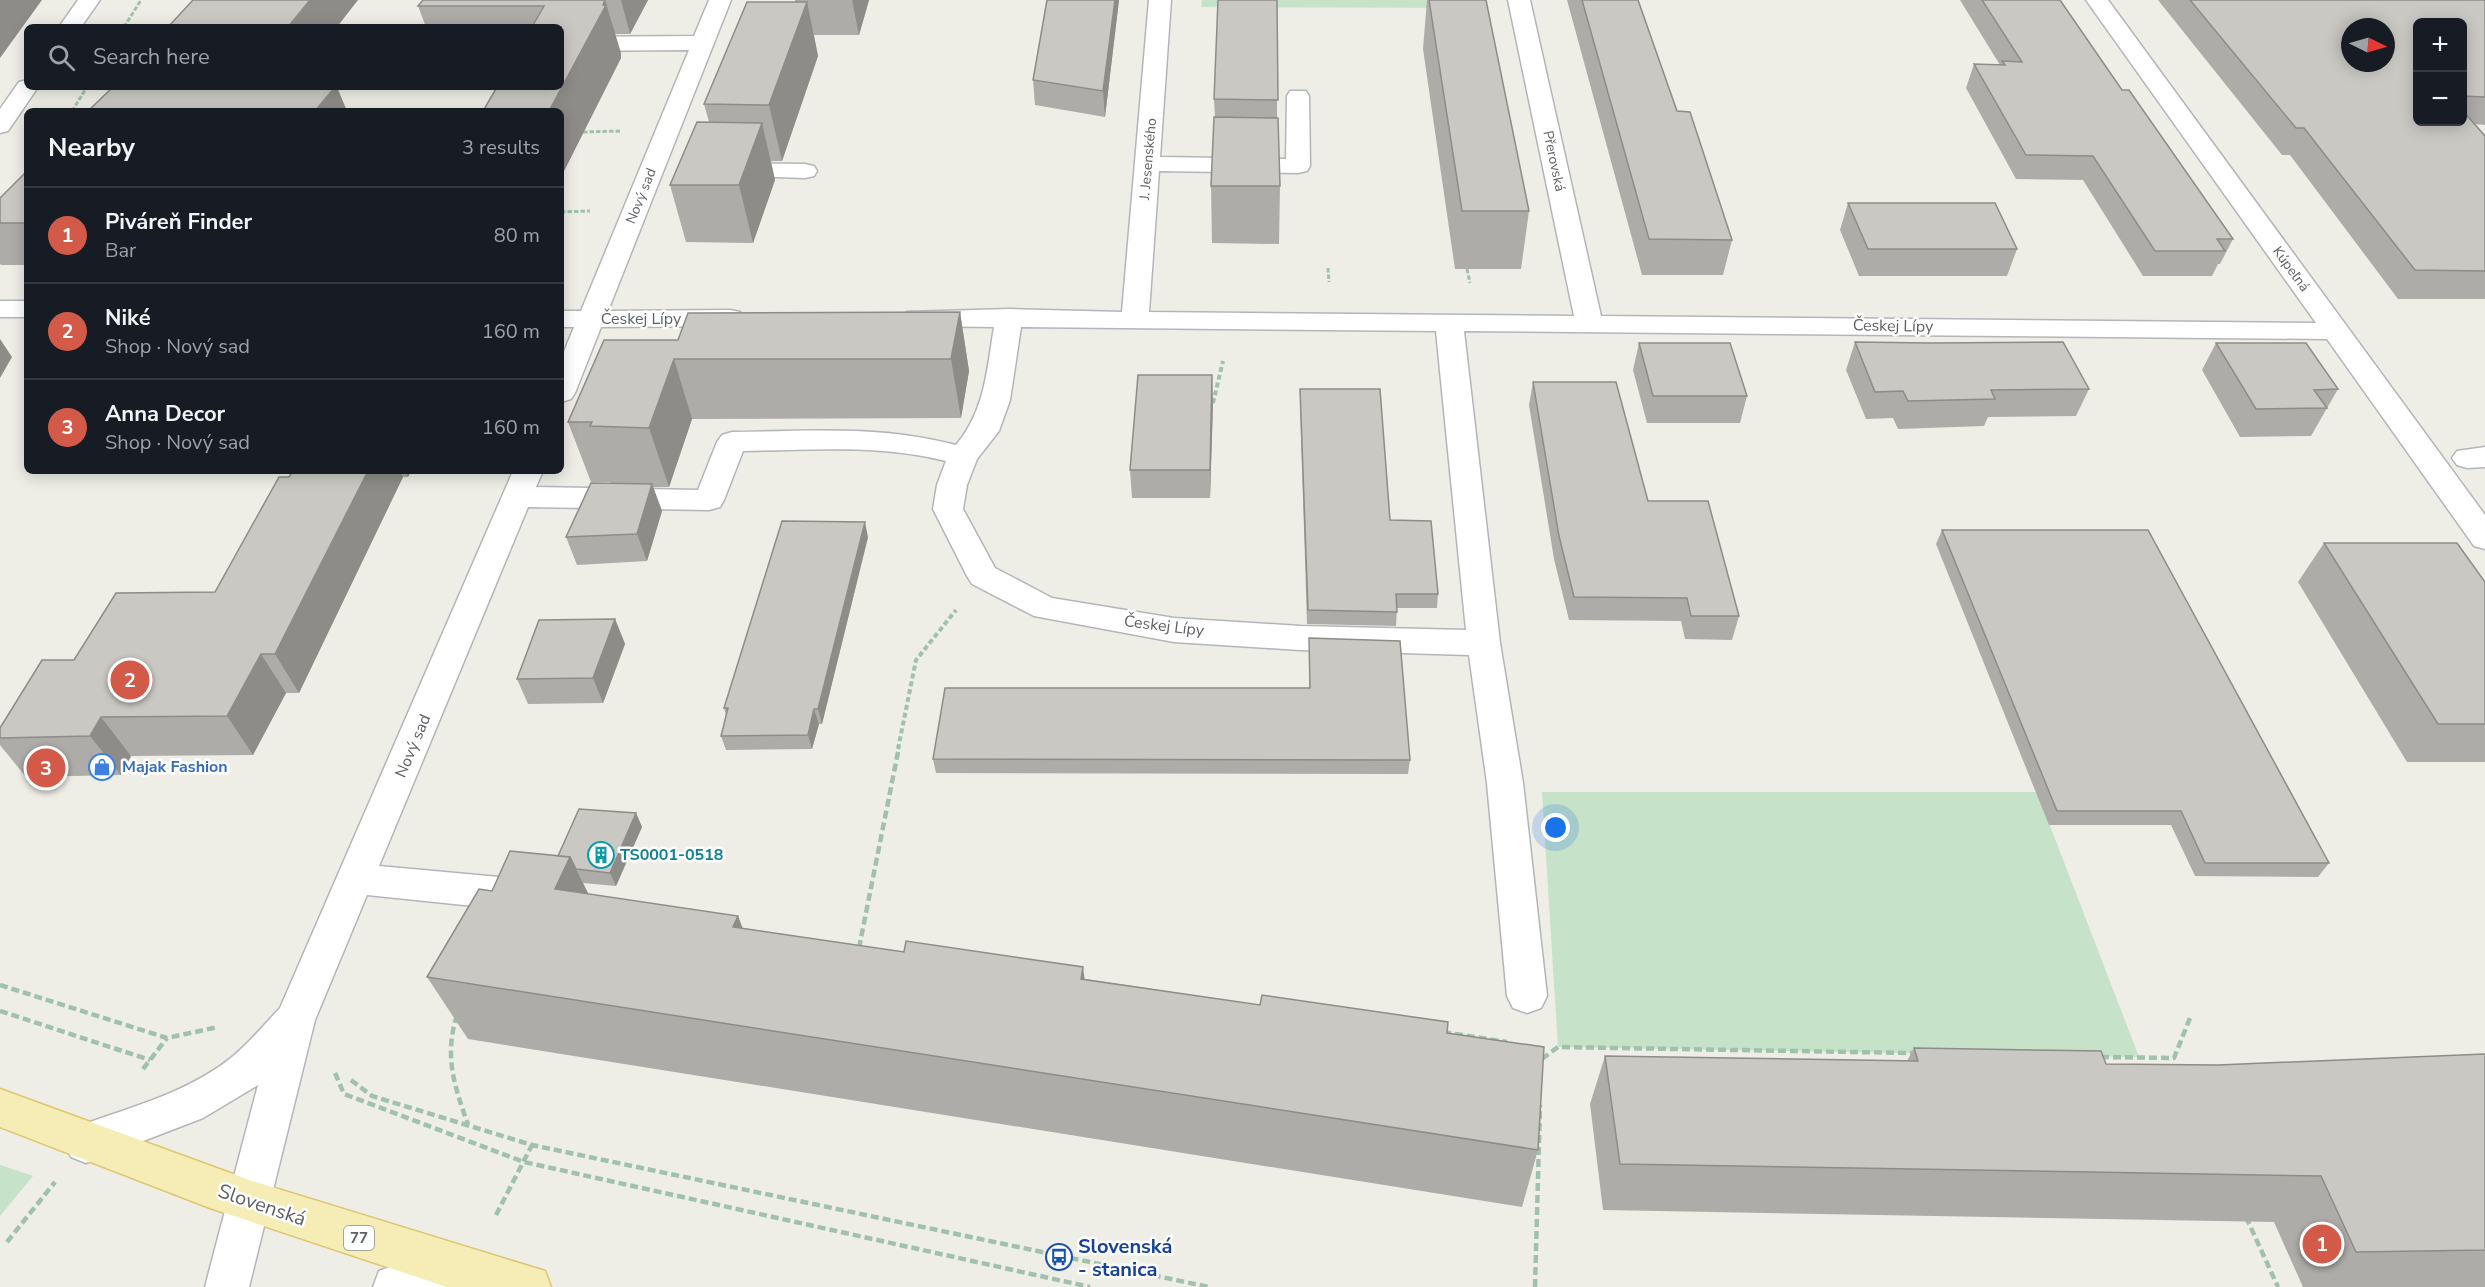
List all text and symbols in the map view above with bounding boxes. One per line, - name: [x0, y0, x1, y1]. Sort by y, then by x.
- north arrow: [2341, 18, 2395, 72]
- map controls: [2413, 18, 2467, 126]
- button: +: [2413, 18, 2467, 72]
- search box: [24, 24, 564, 90]
- icon: search: [45, 41, 78, 74]
- text: Search here: [93, 42, 210, 72]
- button: −: [2413, 72, 2467, 126]
- street label: J. Jesenského: [1135, 117, 1161, 202]
- street label: Přerovská: [1538, 129, 1570, 193]
- text: Nearby: [48, 130, 135, 165]
- text: 3 results: [462, 134, 540, 161]
- street label: Nový sad: [621, 165, 661, 227]
- text: Piváreň Finder: [105, 207, 252, 237]
- text: 1: [62, 222, 74, 249]
- text: 80 m: [494, 222, 540, 249]
- text: Bar: [105, 237, 136, 264]
- street label: Kúpeľná: [2268, 243, 2314, 295]
- text: Niké: [105, 303, 151, 333]
- street label: Českej Lípy: [601, 308, 682, 330]
- street label: Českej Lípy: [1853, 314, 1934, 338]
- text: 2: [62, 318, 74, 345]
- text: 160 m: [482, 318, 540, 345]
- text: Shop · Nový sad: [105, 333, 250, 360]
- text: Anna Decor: [105, 399, 225, 429]
- text: 3: [62, 414, 74, 441]
- text: 160 m: [482, 414, 540, 441]
- text: Shop · Nový sad: [105, 429, 250, 456]
- street label: Českej Lípy: [1123, 610, 1206, 642]
- pin: 2: [110, 658, 150, 702]
- street label: Nový sad: [390, 711, 436, 781]
- pin: 3: [26, 746, 66, 790]
- shop icon: Majak Fashion: [87, 752, 117, 782]
- place label: Majak Fashion: [122, 756, 228, 778]
- your location: [1541, 813, 1570, 842]
- building icon: TS0001-0518: [586, 840, 616, 870]
- place label: TS0001-0518: [620, 844, 723, 866]
- street label: Slovenská: [214, 1177, 310, 1233]
- pin: 1: [2302, 1222, 2342, 1266]
- road number: 77: [344, 1226, 374, 1250]
- place label: Slovenská - stanica: [1078, 1233, 1172, 1283]
- bus stop icon: Slovenská - stanica: [1044, 1242, 1074, 1272]

